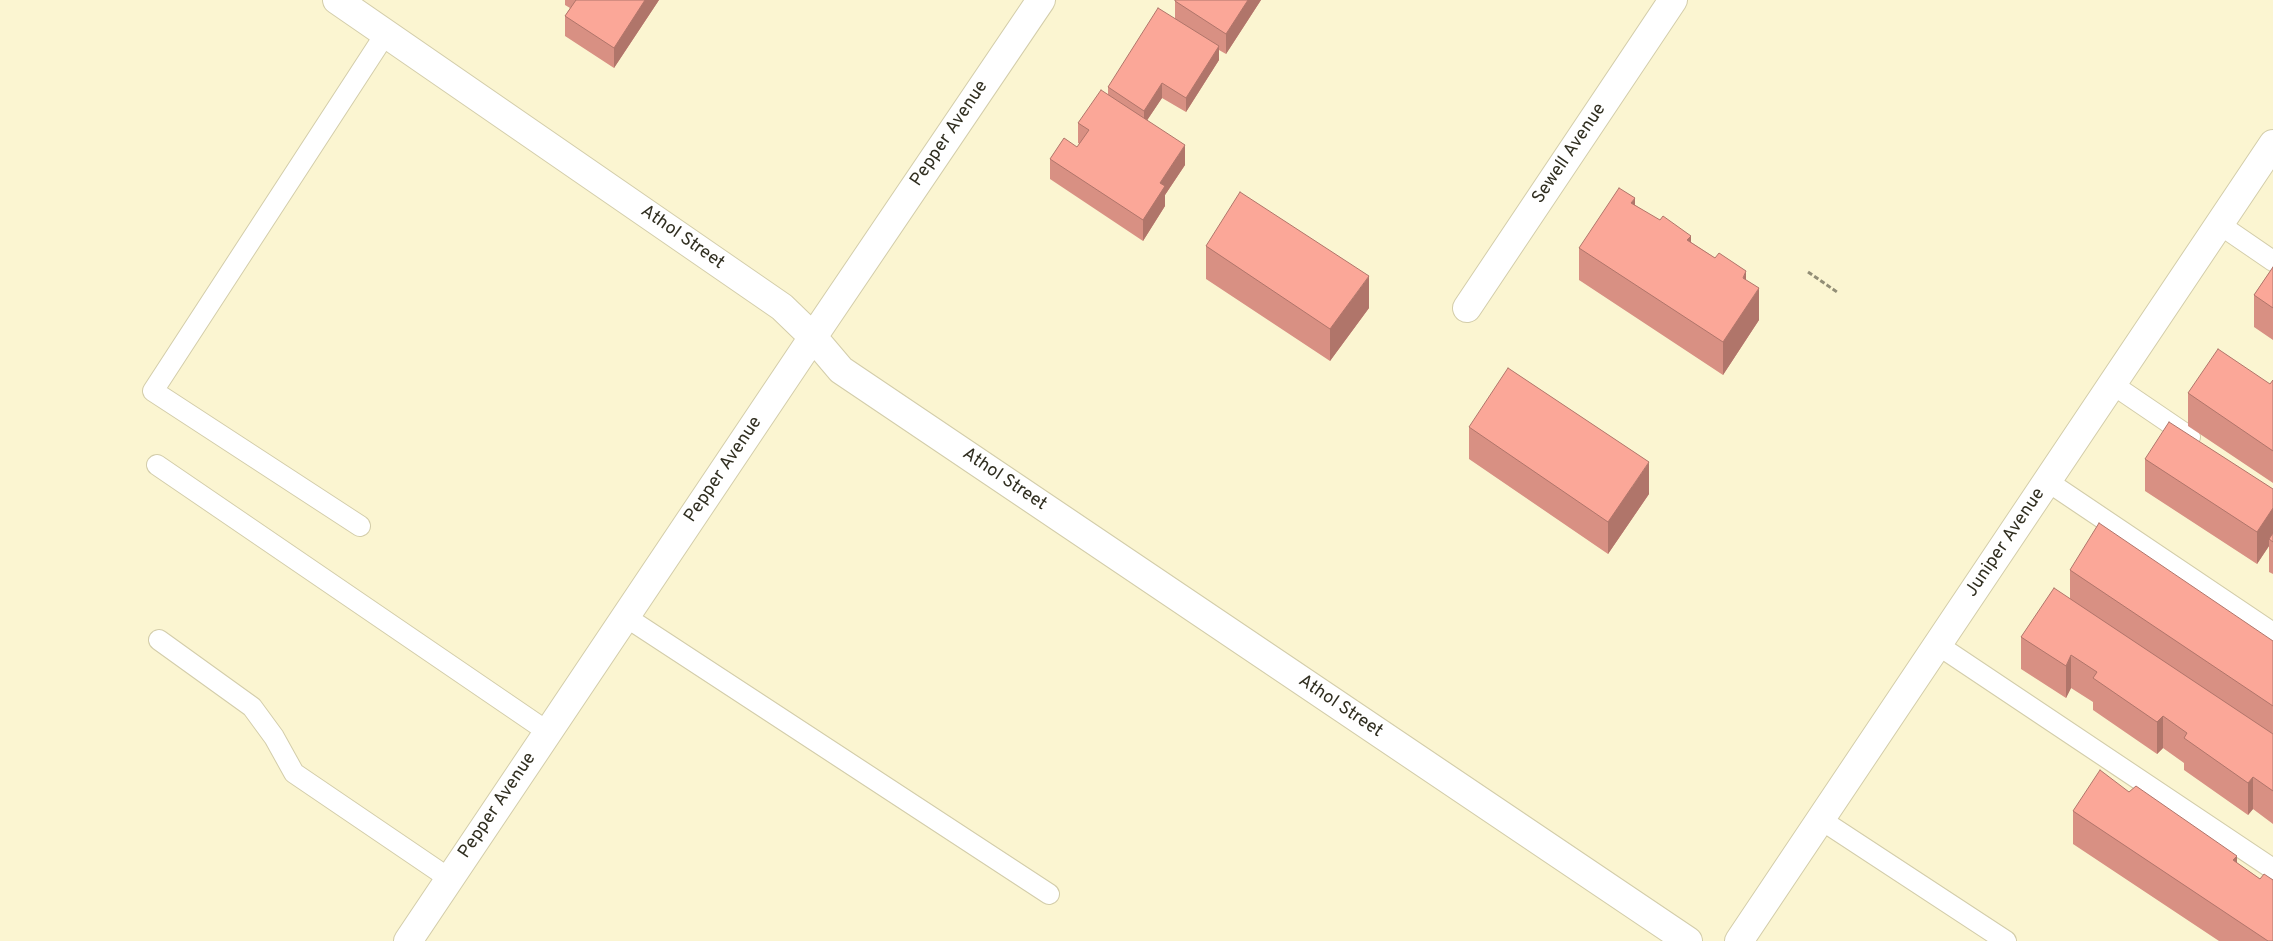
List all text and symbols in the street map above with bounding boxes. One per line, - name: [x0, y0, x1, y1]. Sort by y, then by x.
- street label: Pepper Avenue: [907, 77, 993, 191]
- street label: Sewell Avenue: [1529, 100, 1611, 208]
- street label: Athol Street: [636, 201, 728, 275]
- street label: Pepper Avenue: [681, 413, 767, 527]
- street label: Athol Street: [958, 444, 1050, 516]
- street label: Juniper Avenue: [1962, 485, 2050, 601]
- street label: Athol Street: [1294, 671, 1386, 743]
- street label: Pepper Avenue: [455, 749, 541, 863]

